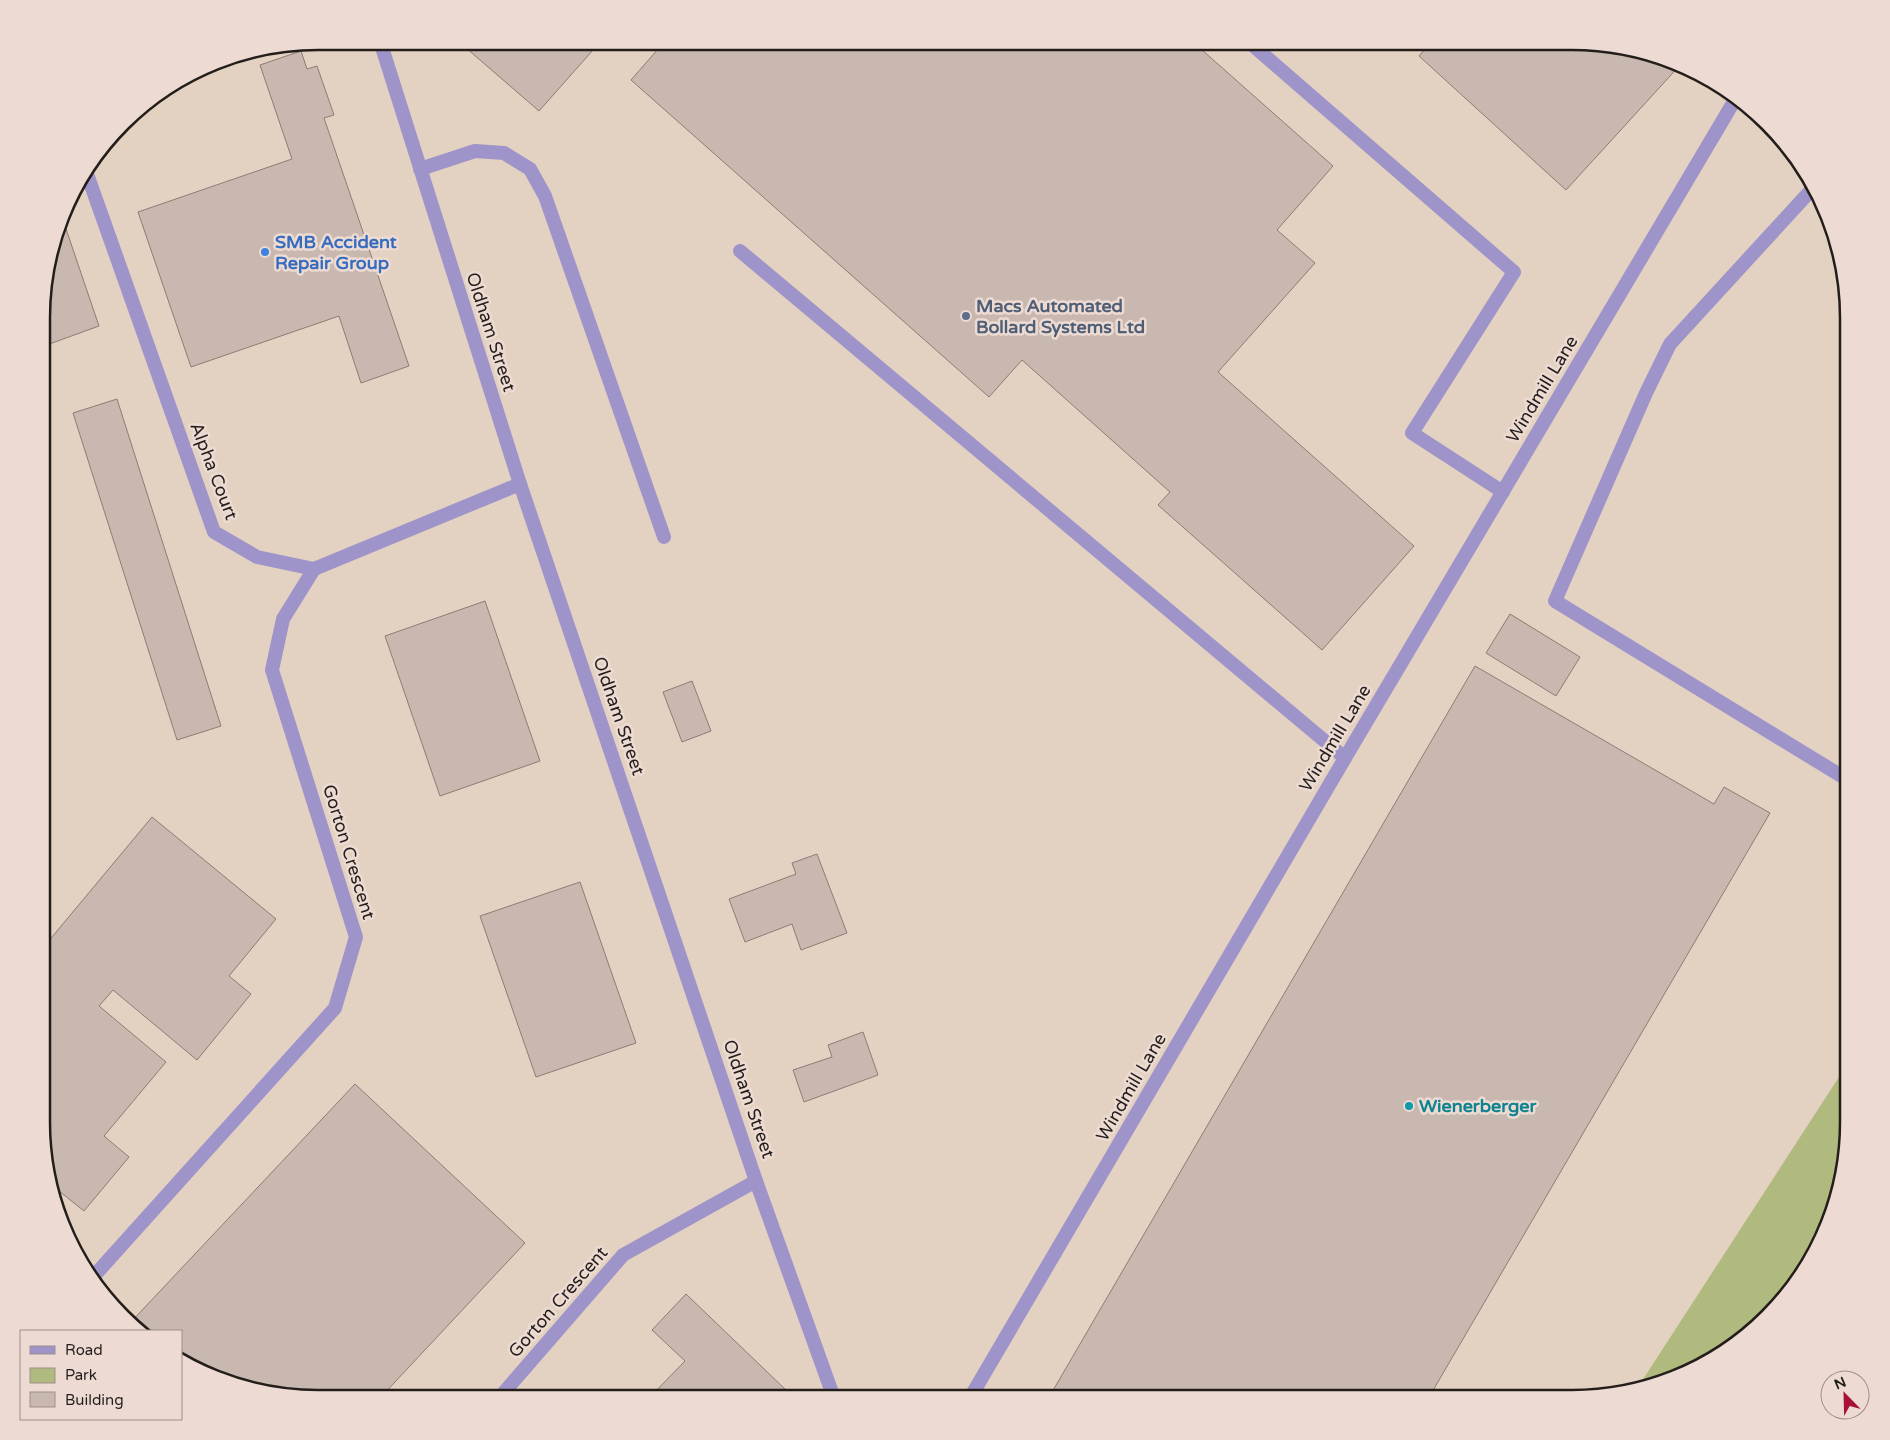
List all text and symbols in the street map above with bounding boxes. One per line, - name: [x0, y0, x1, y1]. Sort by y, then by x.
- place label: SMB Accident Repair Group: [275, 231, 397, 274]
- marker: SMB Accident Repair Group: [259, 246, 271, 258]
- street label: Oldham Street: [461, 270, 521, 394]
- place label: Macs Automated Bollard Systems Ltd: [976, 295, 1145, 338]
- marker: Macs Automated Bollard Systems Ltd: [960, 310, 972, 322]
- street label: Windmill Lane: [1501, 331, 1583, 447]
- street label: Alpha Court: [185, 419, 243, 523]
- street label: Oldham Street: [588, 654, 650, 778]
- street label: Windmill Lane: [1294, 680, 1376, 796]
- street label: Gorton Crescent: [318, 782, 380, 922]
- street label: Windmill Lane: [1091, 1029, 1171, 1145]
- street label: Oldham Street: [718, 1037, 780, 1161]
- place label: Wienerberger: [1419, 1095, 1537, 1117]
- marker: Wienerberger: [1403, 1100, 1415, 1112]
- street label: Gorton Crescent: [504, 1242, 612, 1362]
- legend: [20, 1330, 182, 1420]
- text: Road: [65, 1341, 103, 1359]
- text: Park: [65, 1366, 97, 1384]
- north arrow: [1820, 1370, 1870, 1420]
- text: N: [1832, 1373, 1849, 1394]
- text: Building: [65, 1391, 124, 1409]

